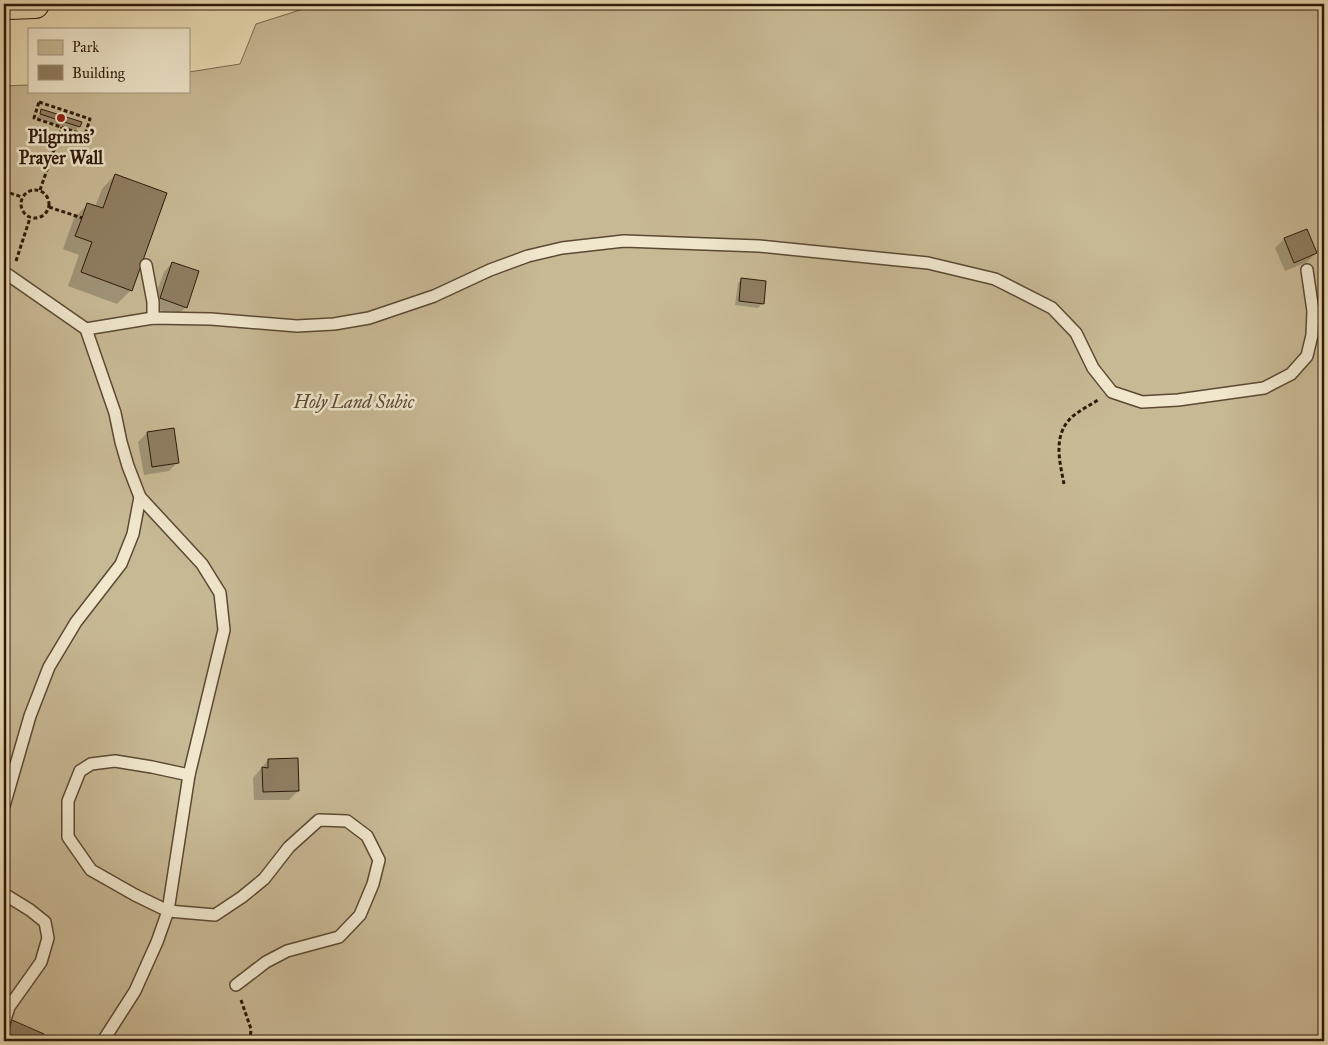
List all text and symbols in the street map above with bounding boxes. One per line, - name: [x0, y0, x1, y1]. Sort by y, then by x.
- legend: [28, 28, 190, 92]
- text: Park: [72, 38, 99, 56]
- text: Building: [72, 64, 126, 82]
- marker: Pilgrims' Prayer Wall: [55, 112, 67, 124]
- place label: Pilgrims' Prayer Wall: [19, 126, 104, 170]
- park label: Holy Land Subic: [293, 391, 415, 413]

